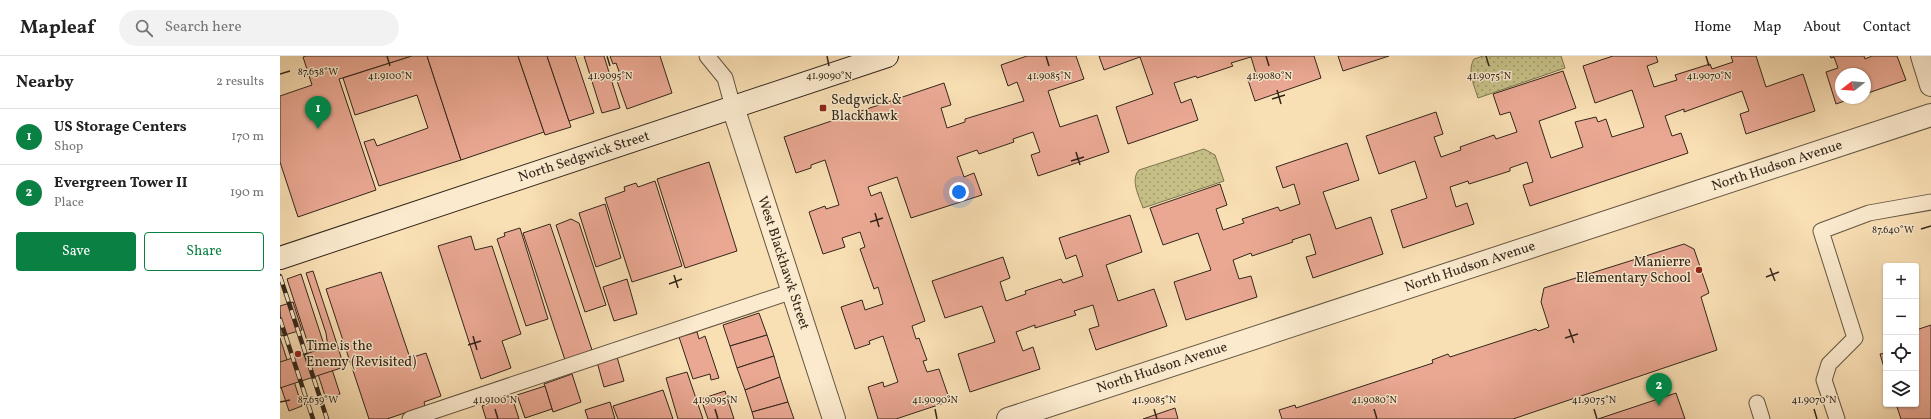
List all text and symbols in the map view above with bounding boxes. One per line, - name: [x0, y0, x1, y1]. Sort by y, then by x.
- search box: [119, 10, 399, 46]
- text: Mapleaf: [20, 15, 95, 41]
- icon: search: [133, 17, 155, 39]
- text: Search here: [165, 17, 242, 38]
- text: Home: [1694, 18, 1731, 37]
- text: Map: [1753, 18, 1781, 37]
- text: About: [1803, 18, 1841, 37]
- text: Contact: [1863, 18, 1911, 37]
- text: 87.638°W: [298, 65, 338, 79]
- north arrow: [1835, 68, 1871, 104]
- text: 41.9100°N: [368, 69, 413, 83]
- text: 41.9095°N: [588, 69, 633, 83]
- text: 41.9090°N: [806, 69, 853, 83]
- text: 41.9085°N: [1027, 69, 1072, 83]
- text: 41.9080°N: [1246, 69, 1292, 83]
- text: 41.9075°N: [1467, 69, 1512, 83]
- text: 41.9070°N: [1686, 69, 1732, 83]
- text: Nearby: [16, 71, 74, 94]
- text: 2 results: [216, 73, 264, 91]
- place label: Sedgwick & Blackhawk: [831, 91, 902, 126]
- pin: 1: [305, 96, 331, 129]
- marker: Sedgwick & Blackhawk: [818, 103, 828, 113]
- text: US Storage Centers: [54, 117, 187, 138]
- street label: North Sedgwick Street: [516, 127, 652, 187]
- text: 1: [26, 128, 32, 146]
- text: 170 m: [231, 128, 264, 146]
- street label: North Hudson Avenue: [1709, 136, 1845, 196]
- text: Shop: [54, 138, 83, 156]
- text: Evergreen Tower II: [54, 173, 187, 194]
- your location: [949, 182, 969, 202]
- text: 2: [26, 184, 32, 202]
- text: 190 m: [230, 184, 264, 202]
- text: Place: [54, 194, 84, 212]
- street label: West Blackhawk Street: [752, 194, 814, 332]
- text: 87.640°W: [1872, 223, 1914, 237]
- button: Save: [16, 232, 136, 271]
- button: Share: [144, 232, 264, 271]
- street label: North Hudson Avenue: [1402, 237, 1538, 297]
- place label: Manierre Elementary School: [1576, 253, 1691, 288]
- map controls: [1883, 263, 1919, 407]
- button: +: [1883, 263, 1919, 299]
- marker: Manierre Elementary School: [1694, 265, 1704, 275]
- button: −: [1883, 299, 1919, 335]
- button: locate: [1883, 335, 1919, 371]
- place label: Time is the Enemy (Revisited): [306, 337, 416, 372]
- street label: North Hudson Avenue: [1094, 338, 1230, 398]
- marker: Time is the Enemy (Revisited): [293, 349, 303, 359]
- button: layers: [1883, 371, 1919, 407]
- pin: 2: [1646, 373, 1672, 406]
- text: 87.639°W: [298, 393, 338, 407]
- text: 41.9100°N: [473, 393, 518, 407]
- text: 41.9095°N: [693, 393, 738, 407]
- text: 41.9090°N: [912, 393, 959, 407]
- text: 41.9085°N: [1132, 393, 1177, 407]
- text: 41.9080°N: [1351, 393, 1397, 407]
- text: 41.9075°N: [1572, 393, 1617, 407]
- text: 41.9070°N: [1791, 393, 1837, 407]

